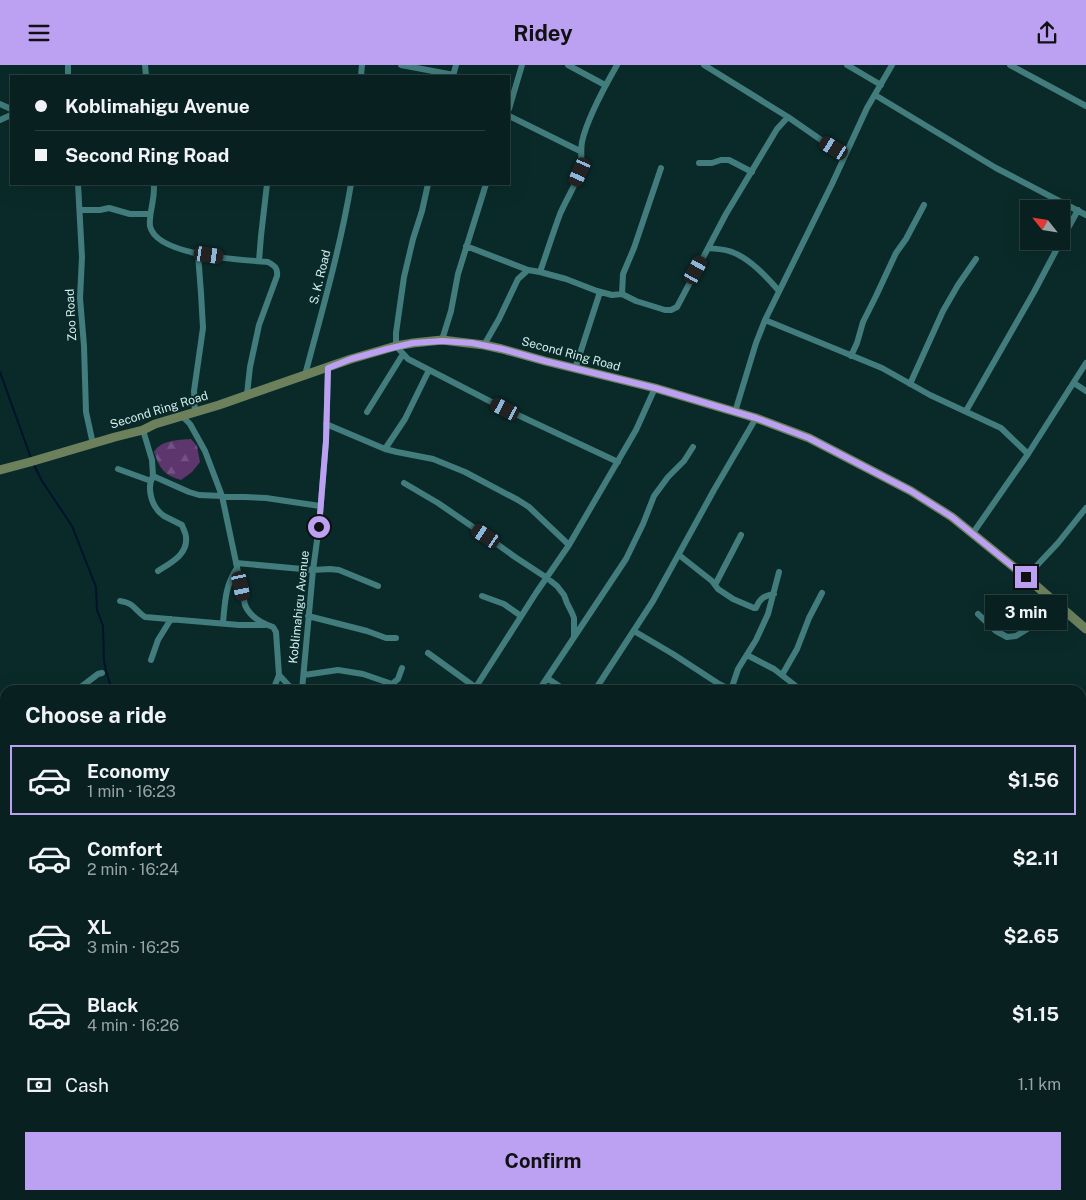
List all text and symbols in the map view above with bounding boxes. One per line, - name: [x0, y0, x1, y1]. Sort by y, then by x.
- icon: menu: [25, 19, 53, 47]
- icon: share: [1033, 19, 1061, 47]
- text: Ridey: [513, 20, 573, 46]
- text: Koblimahigu Avenue: [65, 95, 250, 117]
- car: [817, 134, 850, 162]
- text: Second Ring Road: [65, 144, 229, 166]
- car: [567, 155, 592, 189]
- north arrow: [1020, 200, 1070, 250]
- map controls: [1020, 200, 1070, 250]
- car: [193, 245, 224, 265]
- street label: S. K. Road: [306, 248, 334, 306]
- car: [682, 253, 709, 287]
- street label: Zoo Road: [63, 289, 79, 341]
- street label: Second Ring Road: [520, 334, 622, 374]
- street label: Second Ring Road: [108, 388, 210, 432]
- car: [488, 396, 521, 422]
- route start: [308, 516, 330, 538]
- car: [469, 521, 502, 551]
- street label: Koblimahigu Avenue: [286, 550, 312, 664]
- route end: [1015, 566, 1037, 588]
- car: [230, 570, 251, 602]
- callout: 3 min: [985, 595, 1067, 629]
- text: 3 min: [1005, 603, 1047, 622]
- text: Choose a ride: [25, 702, 167, 728]
- icon: car: [27, 758, 72, 803]
- text: Economy: [87, 760, 170, 782]
- text: $1.56: [1007, 769, 1059, 791]
- text: 1 min · 16:23: [87, 782, 176, 801]
- icon: car: [27, 836, 72, 881]
- text: Comfort: [87, 838, 163, 860]
- text: $2.11: [1013, 847, 1059, 869]
- text: 2 min · 16:24: [87, 860, 179, 879]
- icon: car: [27, 914, 72, 959]
- text: XL: [87, 916, 112, 938]
- text: $2.65: [1004, 925, 1059, 947]
- text: 3 min · 16:25: [87, 938, 180, 957]
- icon: car: [27, 992, 72, 1037]
- text: Black: [87, 994, 138, 1016]
- text: $1.15: [1012, 1003, 1059, 1025]
- text: 4 min · 16:26: [87, 1016, 179, 1035]
- icon: cash: [25, 1071, 53, 1099]
- text: Cash: [65, 1074, 109, 1096]
- text: 1.1 km: [1018, 1075, 1061, 1094]
- button: Confirm: [25, 1132, 1061, 1190]

